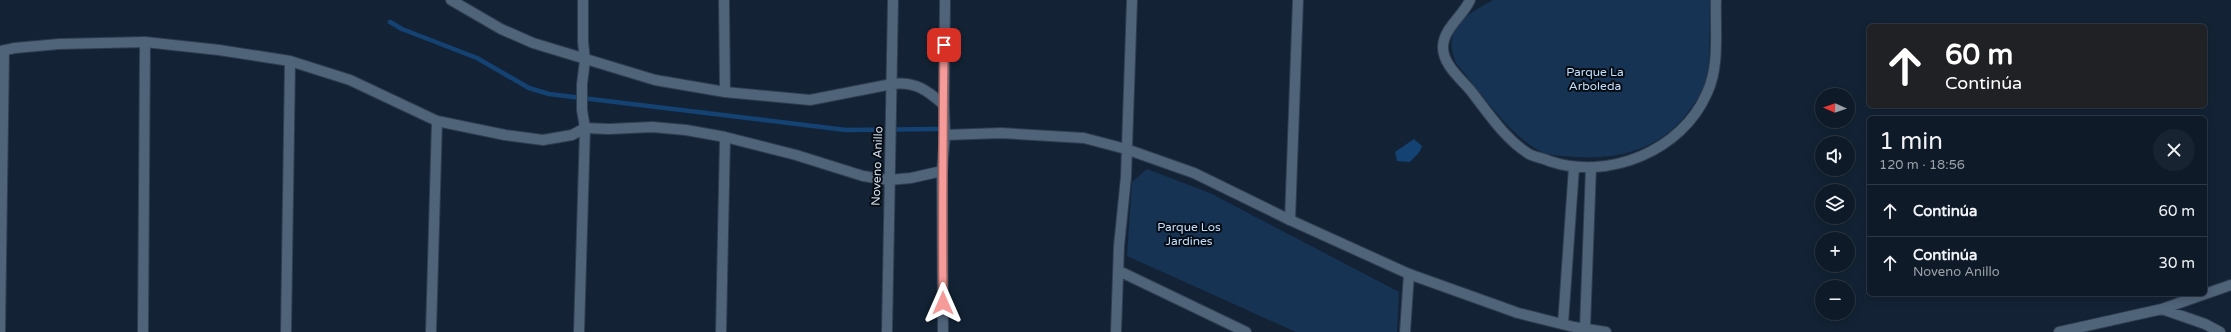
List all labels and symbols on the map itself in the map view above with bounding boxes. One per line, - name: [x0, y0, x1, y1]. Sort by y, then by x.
- pin: [927, 28, 961, 62]
- park label: Parque La Arboleda: [1566, 65, 1624, 93]
- north arrow: [1815, 88, 1855, 128]
- street label: Noveno Anillo: [869, 126, 885, 206]
- park label: Parque Los Jardines: [1157, 220, 1221, 248]
- position arrow: [922, 282, 964, 324]

